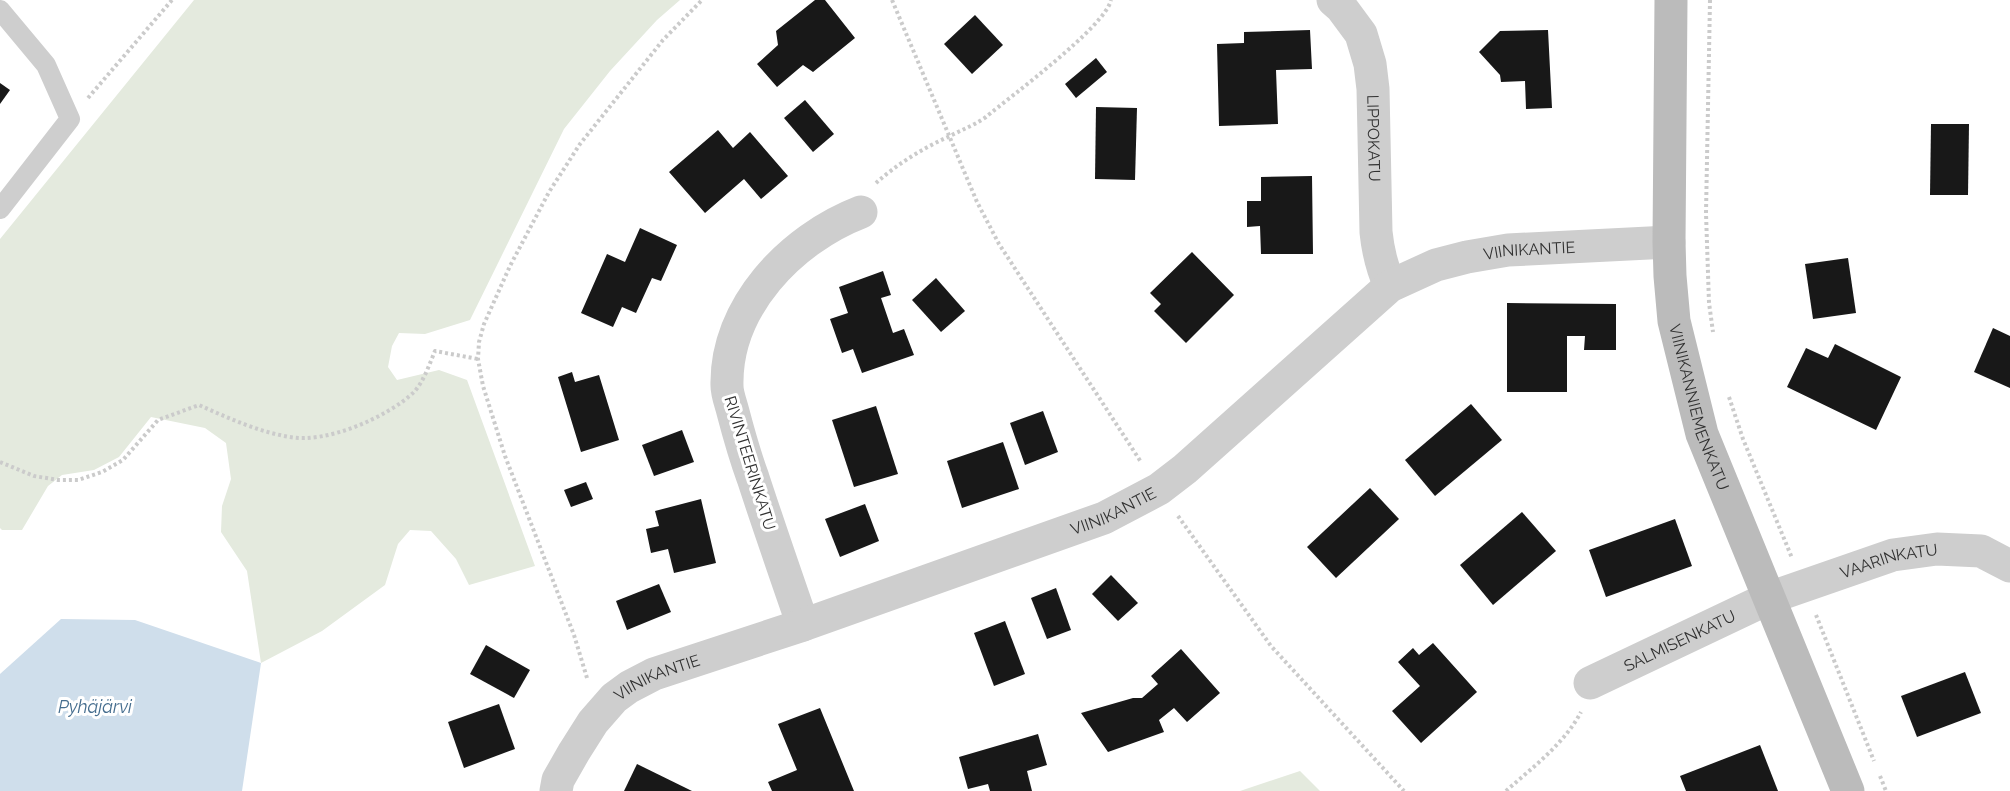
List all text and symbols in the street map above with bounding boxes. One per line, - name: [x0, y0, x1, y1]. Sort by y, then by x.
- street label: LIPPOKATU: [1364, 95, 1384, 182]
- street label: VIINIKANTIE: [1482, 237, 1576, 264]
- street label: VIINIKANNIEMENKATU: [1666, 322, 1733, 493]
- street label: RIVINTEERINKATU: [721, 394, 779, 532]
- street label: VIINIKANTIE: [1068, 483, 1159, 539]
- street label: VAARINKATU: [1837, 540, 1939, 582]
- street label: SALMISENKATU: [1621, 606, 1738, 675]
- street label: VIINIKANTIE: [610, 650, 702, 704]
- water label: Pyhäjärvi: [58, 696, 133, 717]

